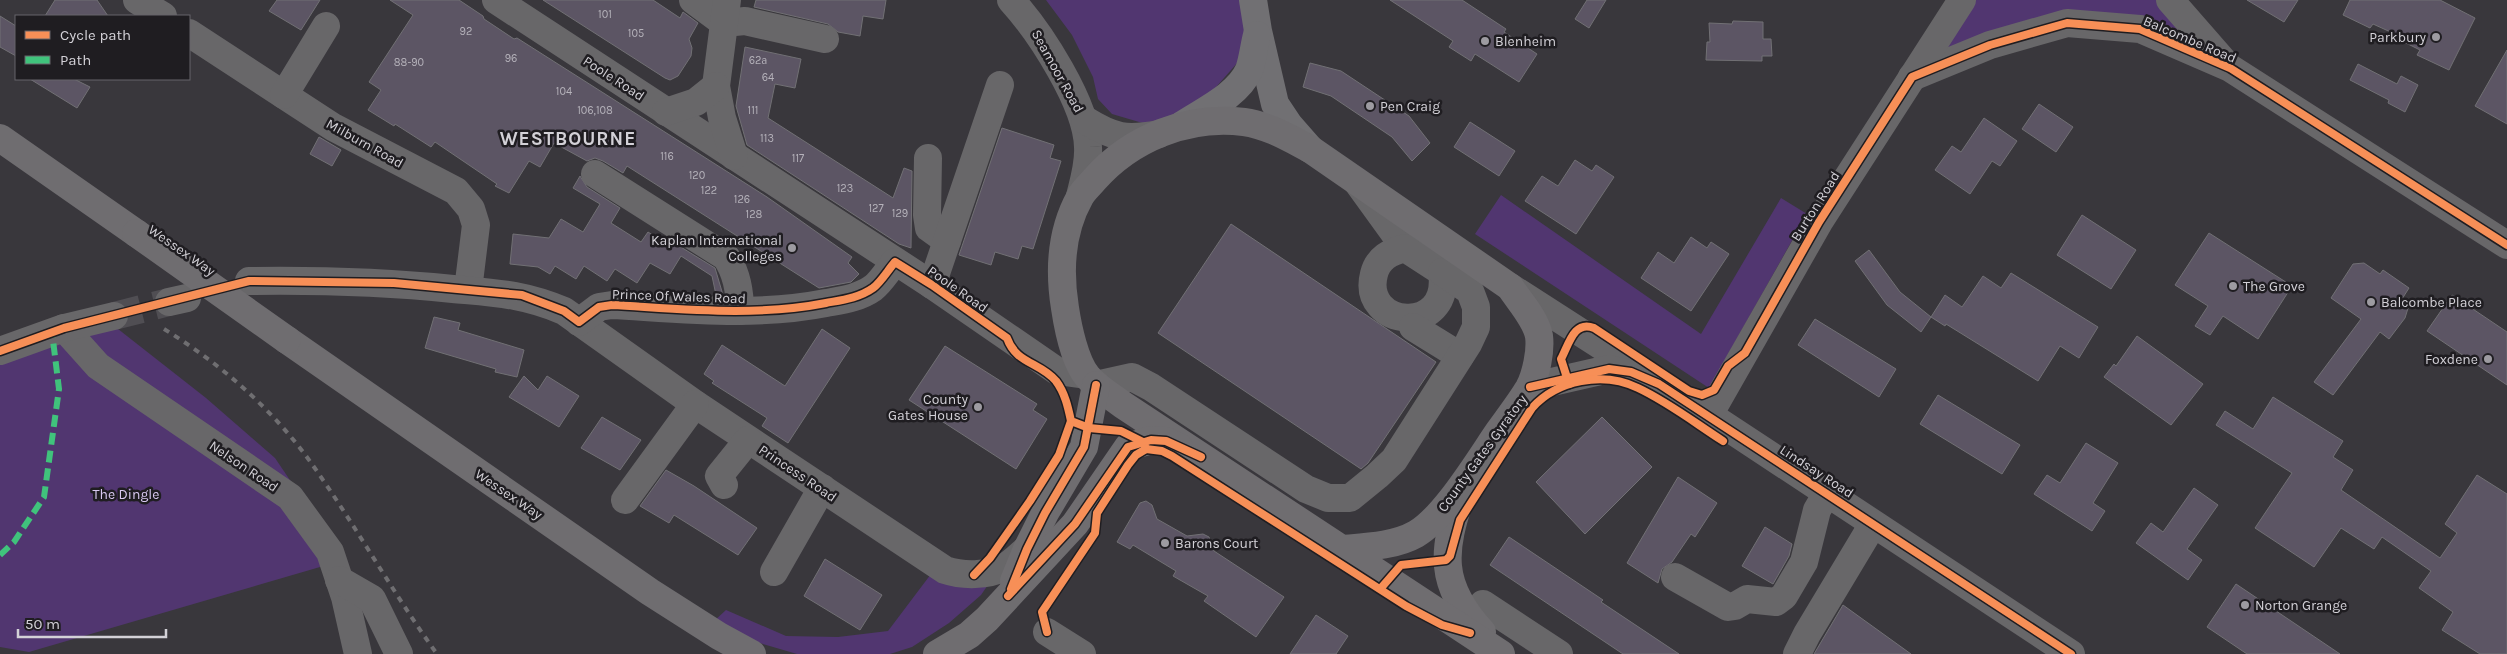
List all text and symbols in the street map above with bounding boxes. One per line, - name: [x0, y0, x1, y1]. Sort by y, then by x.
- house number: 101: [598, 8, 612, 21]
- street label: Balcombe Road: [2141, 12, 2239, 67]
- legend: [15, 15, 190, 80]
- house number: 92: [460, 25, 472, 38]
- text: Cycle path: [60, 26, 131, 44]
- house number: 105: [628, 27, 644, 40]
- street label: Seamoor Road: [1028, 27, 1087, 116]
- place label: Parkbury: [2369, 29, 2426, 46]
- marker: Parkbury: [2430, 31, 2442, 43]
- place label: Blenheim: [1495, 33, 1556, 50]
- marker: Blenheim: [1479, 35, 1491, 47]
- text: Path: [60, 51, 91, 69]
- house number: 96: [505, 52, 517, 65]
- street label: Poole Road: [580, 52, 648, 105]
- house number: 62a: [749, 54, 767, 67]
- house number: 88-90: [394, 56, 424, 69]
- house number: 64: [762, 71, 774, 84]
- house number: 104: [556, 85, 572, 98]
- place label: Pen Craig: [1380, 98, 1440, 115]
- marker: Pen Craig: [1364, 100, 1376, 112]
- house number: 106,108: [577, 104, 613, 117]
- house number: 111: [748, 104, 758, 117]
- street label: Milburn Road: [323, 115, 406, 172]
- district label: WESTBOURNE: [500, 128, 636, 150]
- house number: 113: [760, 132, 774, 145]
- house number: 116: [660, 150, 674, 163]
- house number: 117: [792, 152, 804, 165]
- street label: Burton Road: [1787, 168, 1844, 244]
- house number: 120: [689, 169, 705, 182]
- house number: 123: [837, 182, 853, 195]
- house number: 122: [701, 184, 717, 197]
- house number: 126: [734, 193, 750, 206]
- house number: 127: [868, 202, 884, 215]
- house number: 129: [892, 207, 908, 220]
- house number: 128: [746, 208, 763, 221]
- street label: Wessex Way: [145, 221, 219, 280]
- place label: Kaplan International Colleges: [651, 232, 782, 265]
- marker: Kaplan International Colleges: [786, 242, 798, 254]
- street label: Poole Road: [924, 262, 991, 316]
- place label: The Grove: [2243, 278, 2305, 295]
- marker: The Grove: [2227, 280, 2239, 292]
- street label: Prince Of Wales Road: [612, 286, 746, 307]
- place label: Balcombe Place: [2381, 294, 2482, 311]
- marker: Balcombe Place: [2365, 296, 2377, 308]
- place label: Foxdene: [2425, 351, 2478, 368]
- marker: Foxdene: [2482, 353, 2494, 365]
- place label: County Gates House: [888, 391, 968, 424]
- street label: County Gates Gyratory: [1434, 391, 1531, 515]
- marker: County Gates House: [972, 401, 984, 413]
- street label: Nelson Road: [206, 437, 282, 496]
- street label: Princess Road: [756, 441, 840, 506]
- street label: Lindsay Road: [1777, 441, 1857, 502]
- street label: Wessex Way: [472, 466, 546, 524]
- park label: The Dingle: [93, 486, 159, 503]
- place label: Barons Court: [1175, 535, 1258, 552]
- marker: Barons Court: [1159, 537, 1171, 549]
- place label: Norton Grange: [2255, 597, 2347, 614]
- marker: Norton Grange: [2239, 599, 2251, 611]
- scale bar: [18, 606, 165, 638]
- text: 50 m: [25, 615, 60, 633]

